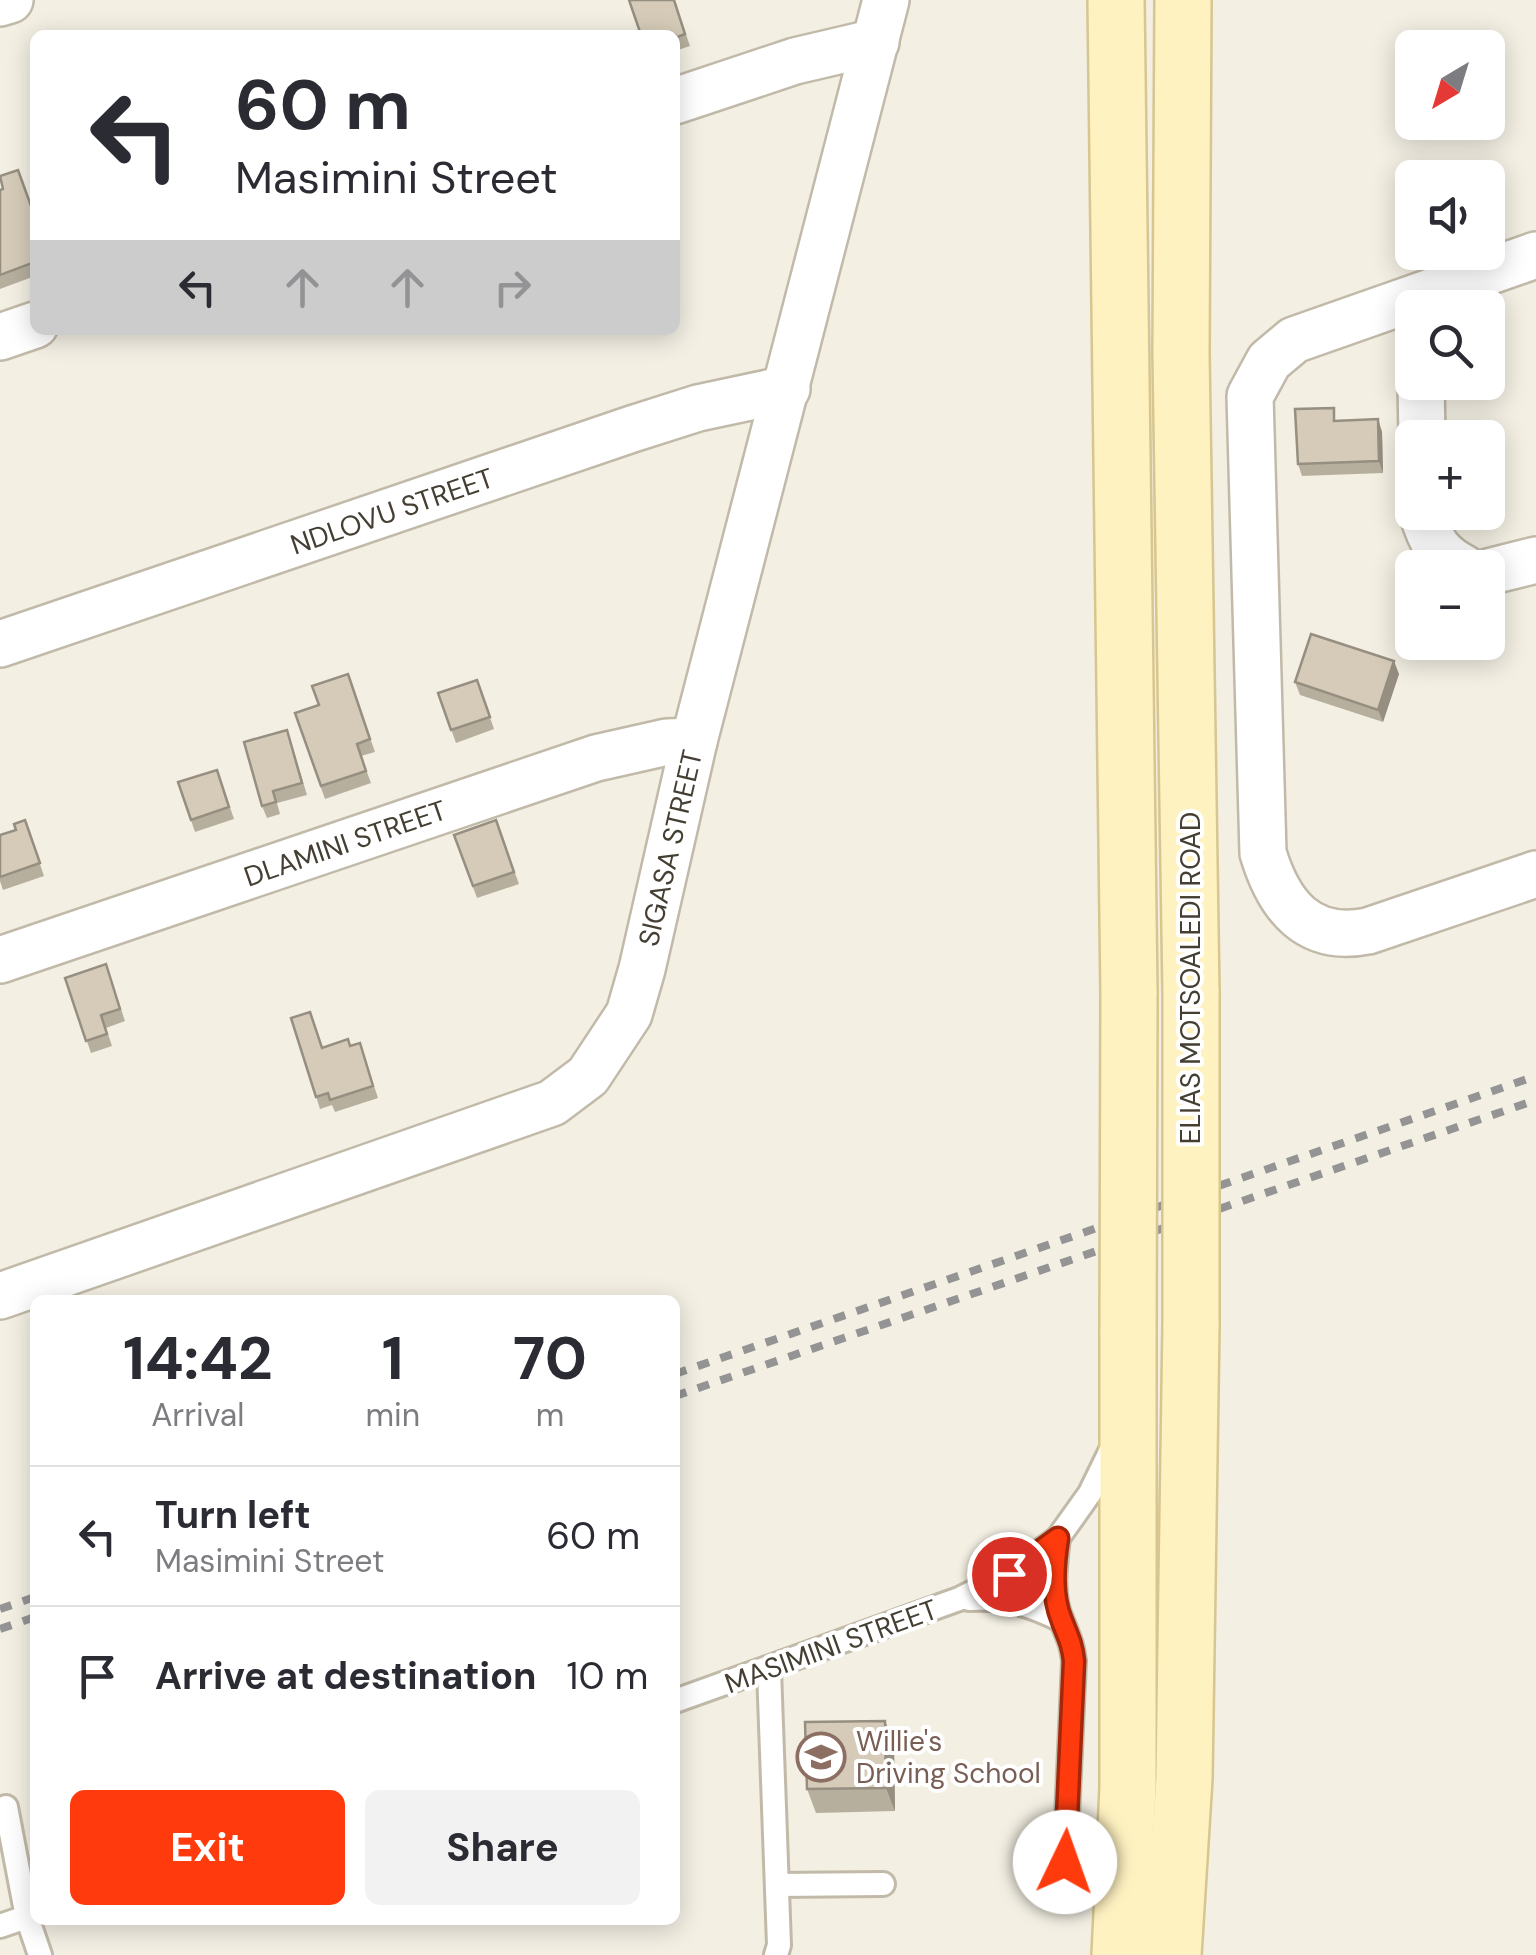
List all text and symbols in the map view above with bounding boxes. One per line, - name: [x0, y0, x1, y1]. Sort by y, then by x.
- north arrow: [1395, 30, 1505, 140]
- map controls: [1395, 30, 1505, 660]
- text: 60 m: [235, 60, 411, 151]
- icon: left: [70, 70, 200, 200]
- text: Masimini Street: [235, 148, 558, 207]
- button: sound: [1395, 160, 1505, 270]
- icon: left: [170, 260, 225, 315]
- icon: ahead: [275, 260, 330, 315]
- icon: ahead: [380, 260, 435, 315]
- icon: right: [485, 260, 540, 315]
- button: search: [1395, 290, 1505, 400]
- button: +: [1395, 420, 1505, 530]
- street label: NDLOVU STREET: [286, 459, 499, 564]
- button: −: [1395, 550, 1505, 660]
- street label: SIGASA STREET: [630, 746, 711, 950]
- street label: DLAMINI STREET: [239, 792, 451, 895]
- street label: ELIAS MOTSOALEDI ROAD: [1172, 812, 1209, 1144]
- text: 14:42: [123, 1319, 273, 1398]
- text: 1: [382, 1319, 404, 1398]
- text: 70: [513, 1319, 587, 1398]
- text: Arrival: [151, 1394, 244, 1436]
- text: min: [365, 1394, 420, 1436]
- text: m: [536, 1394, 564, 1436]
- text: Turn left: [155, 1490, 311, 1540]
- icon: left: [70, 1509, 125, 1564]
- text: 60 m: [546, 1511, 640, 1561]
- pin: [967, 1532, 1052, 1617]
- text: Masimini Street: [155, 1540, 385, 1582]
- icon: arrive: [982, 1547, 1037, 1602]
- street label: MASIMINI STREET: [720, 1591, 943, 1702]
- icon: arrive: [70, 1649, 125, 1704]
- text: Arrive at destination: [155, 1651, 537, 1701]
- text: 10 m: [567, 1651, 648, 1701]
- place label: Willie's Driving School: [856, 1723, 1041, 1792]
- school or university icon: Willie's Driving School: [795, 1731, 847, 1783]
- button: Exit: [70, 1790, 345, 1905]
- button: Share: [365, 1790, 640, 1905]
- position arrow: [1013, 1810, 1117, 1914]

